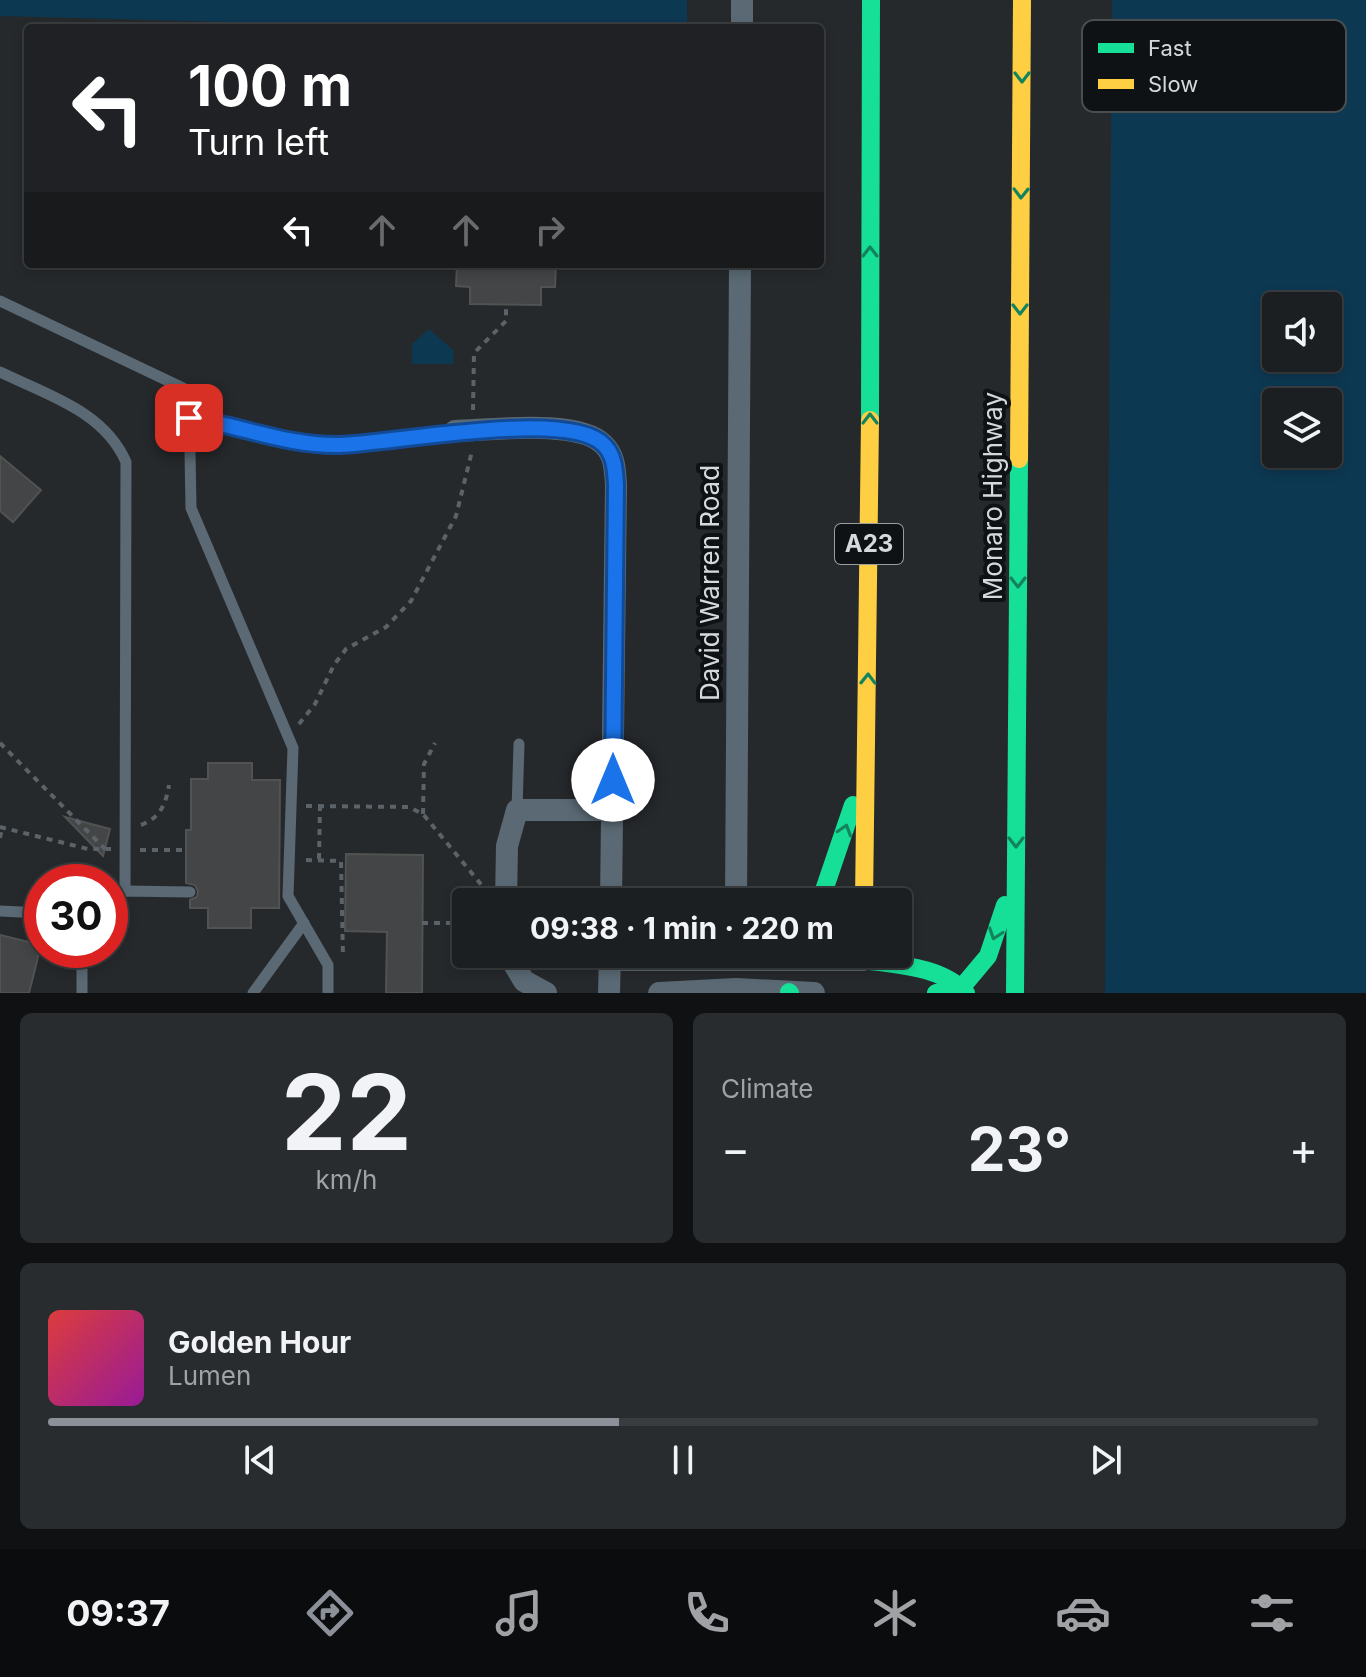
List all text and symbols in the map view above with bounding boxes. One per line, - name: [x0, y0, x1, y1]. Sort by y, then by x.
- legend: [1082, 20, 1346, 112]
- text: Fast: [1148, 35, 1192, 61]
- text: 100 m: [188, 52, 352, 120]
- icon: left: [56, 56, 160, 160]
- one-way arrow: [1013, 71, 1031, 84]
- text: Slow: [1148, 71, 1198, 97]
- text: Turn left: [188, 120, 329, 164]
- one-way arrow: [1012, 187, 1030, 200]
- icon: left: [276, 208, 320, 252]
- icon: ahead: [360, 208, 404, 252]
- icon: ahead: [444, 208, 488, 252]
- icon: right: [528, 208, 572, 252]
- one-way arrow: [861, 245, 879, 258]
- map controls: [1262, 292, 1342, 468]
- button: sound: [1262, 292, 1342, 372]
- one-way arrow: [1011, 303, 1029, 316]
- pin: [155, 384, 223, 452]
- button: layers: [1262, 388, 1342, 468]
- street label: Monaro Highway: [977, 392, 1008, 600]
- icon: arrive: [167, 396, 211, 440]
- one-way arrow: [861, 412, 879, 425]
- street label: David Warren Road: [694, 465, 725, 701]
- road number: A23: [835, 524, 903, 564]
- one-way arrow: [1009, 576, 1027, 589]
- one-way arrow: [859, 672, 877, 685]
- position arrow: [571, 738, 655, 822]
- one-way arrow: [836, 824, 852, 837]
- one-way arrow: [1007, 836, 1025, 849]
- speed limit sign: 30: [24, 864, 128, 968]
- text: 09:38 · 1 min · 220 m: [530, 910, 834, 946]
- one-way arrow: [989, 926, 1005, 940]
- text: 22: [281, 1049, 412, 1175]
- text: Climate: [721, 1073, 813, 1104]
- text: 23°: [968, 1113, 1071, 1185]
- text: −: [721, 1122, 750, 1176]
- text: +: [1289, 1122, 1318, 1176]
- text: km/h: [316, 1164, 377, 1195]
- text: Golden Hour: [168, 1324, 351, 1360]
- text: Lumen: [168, 1360, 251, 1391]
- icon: previous: [238, 1438, 282, 1482]
- icon: pause: [661, 1438, 705, 1482]
- icon: next: [1084, 1438, 1128, 1482]
- icon: directions: [302, 1585, 358, 1641]
- icon: music: [491, 1585, 547, 1641]
- icon: phone: [679, 1585, 735, 1641]
- icon: climate: [867, 1585, 923, 1641]
- icon: car: [1055, 1585, 1111, 1641]
- icon: filters: [1244, 1585, 1300, 1641]
- text: 09:37: [66, 1591, 170, 1635]

